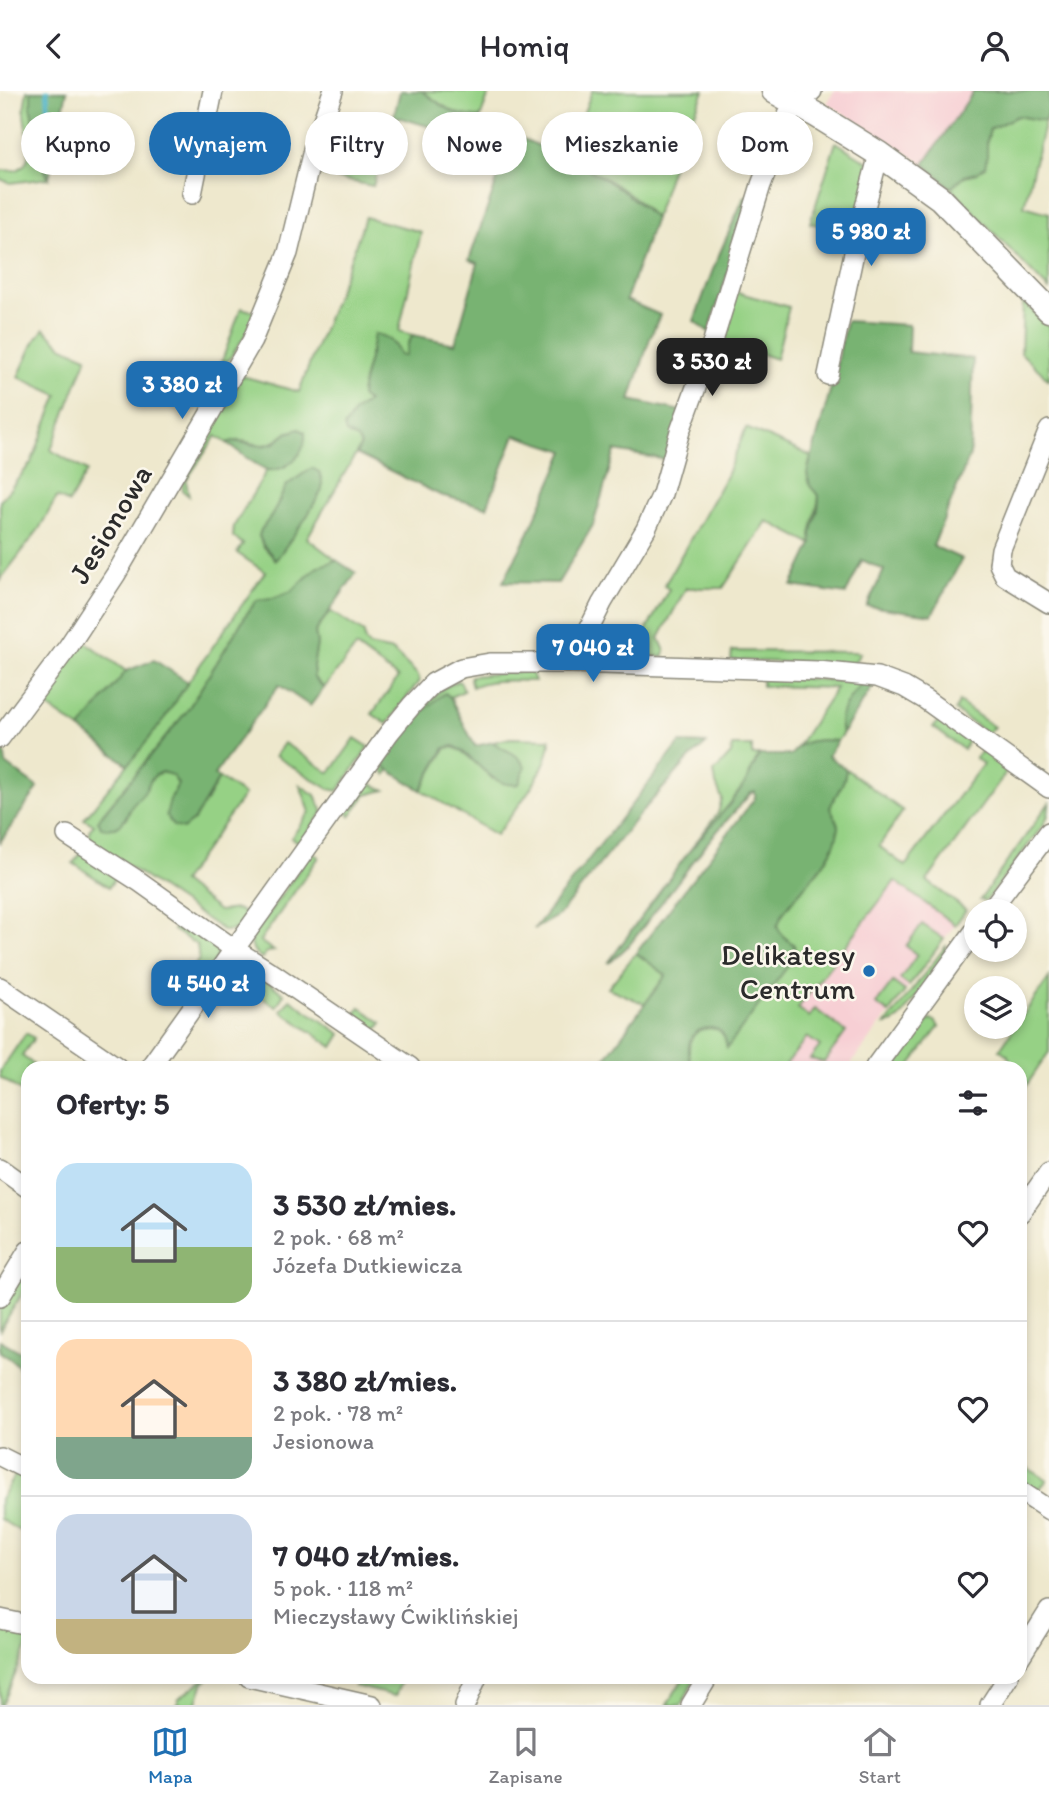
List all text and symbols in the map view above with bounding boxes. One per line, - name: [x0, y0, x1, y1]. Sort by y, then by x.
- icon: back: [35, 27, 73, 65]
- text: Homiq: [480, 27, 569, 65]
- icon: person: [976, 27, 1014, 65]
- chip: Kupno: [21, 112, 135, 175]
- chip: Wynajem: [149, 112, 291, 175]
- chip: Filtry: [305, 112, 408, 175]
- chip: Nowe: [422, 112, 527, 175]
- chip: Mieszkanie: [541, 112, 703, 175]
- chip: Dom: [717, 112, 813, 175]
- pin: 5 980 zł: [799, 209, 943, 268]
- text: 5 980 zł: [832, 217, 910, 245]
- pin: 3 530 zł: [640, 338, 784, 398]
- text: 3 530 zł: [673, 347, 751, 375]
- pin: 3 380 zł: [110, 361, 254, 421]
- text: 3 380 zł: [142, 370, 222, 398]
- street label: Jesionowa: [60, 458, 160, 590]
- pin: 7 040 zł: [521, 625, 665, 684]
- text: 7 040 zł: [552, 633, 634, 661]
- map controls: [964, 899, 1027, 1039]
- button: locate: [964, 899, 1027, 962]
- place label: Delikatesy Centrum: [721, 936, 855, 1007]
- pin: 4 540 zł: [136, 961, 280, 1020]
- marker: Delikatesy Centrum: [861, 963, 877, 979]
- text: 4 540 zł: [167, 969, 249, 997]
- button: layers: [964, 976, 1027, 1039]
- icon: filters: [954, 1084, 992, 1122]
- text: Oferty: 5: [56, 1085, 169, 1122]
- text: 3 530 zł/mies.: [273, 1186, 456, 1223]
- icon: home: [112, 1191, 196, 1275]
- icon: heart: [954, 1214, 992, 1252]
- text: 2 pok. · 68 m²: [273, 1223, 404, 1251]
- text: Józefa Dutkiewicza: [273, 1251, 462, 1279]
- text: 3 380 zł/mies.: [273, 1362, 457, 1399]
- icon: home: [112, 1367, 196, 1451]
- icon: heart: [954, 1390, 992, 1428]
- text: 2 pok. · 78 m²: [273, 1399, 403, 1427]
- text: Jesionowa: [273, 1427, 374, 1455]
- text: 7 040 zł/mies.: [273, 1537, 459, 1574]
- icon: home: [112, 1542, 196, 1626]
- icon: heart: [954, 1565, 992, 1603]
- text: 5 pok. · 118 m²: [273, 1574, 413, 1602]
- text: Mieczysławy Ćwiklińskiej: [273, 1602, 518, 1630]
- tab: Mapa: [148, 1723, 192, 1788]
- tab: Zapisane: [489, 1723, 562, 1788]
- tab: Start: [859, 1723, 901, 1788]

